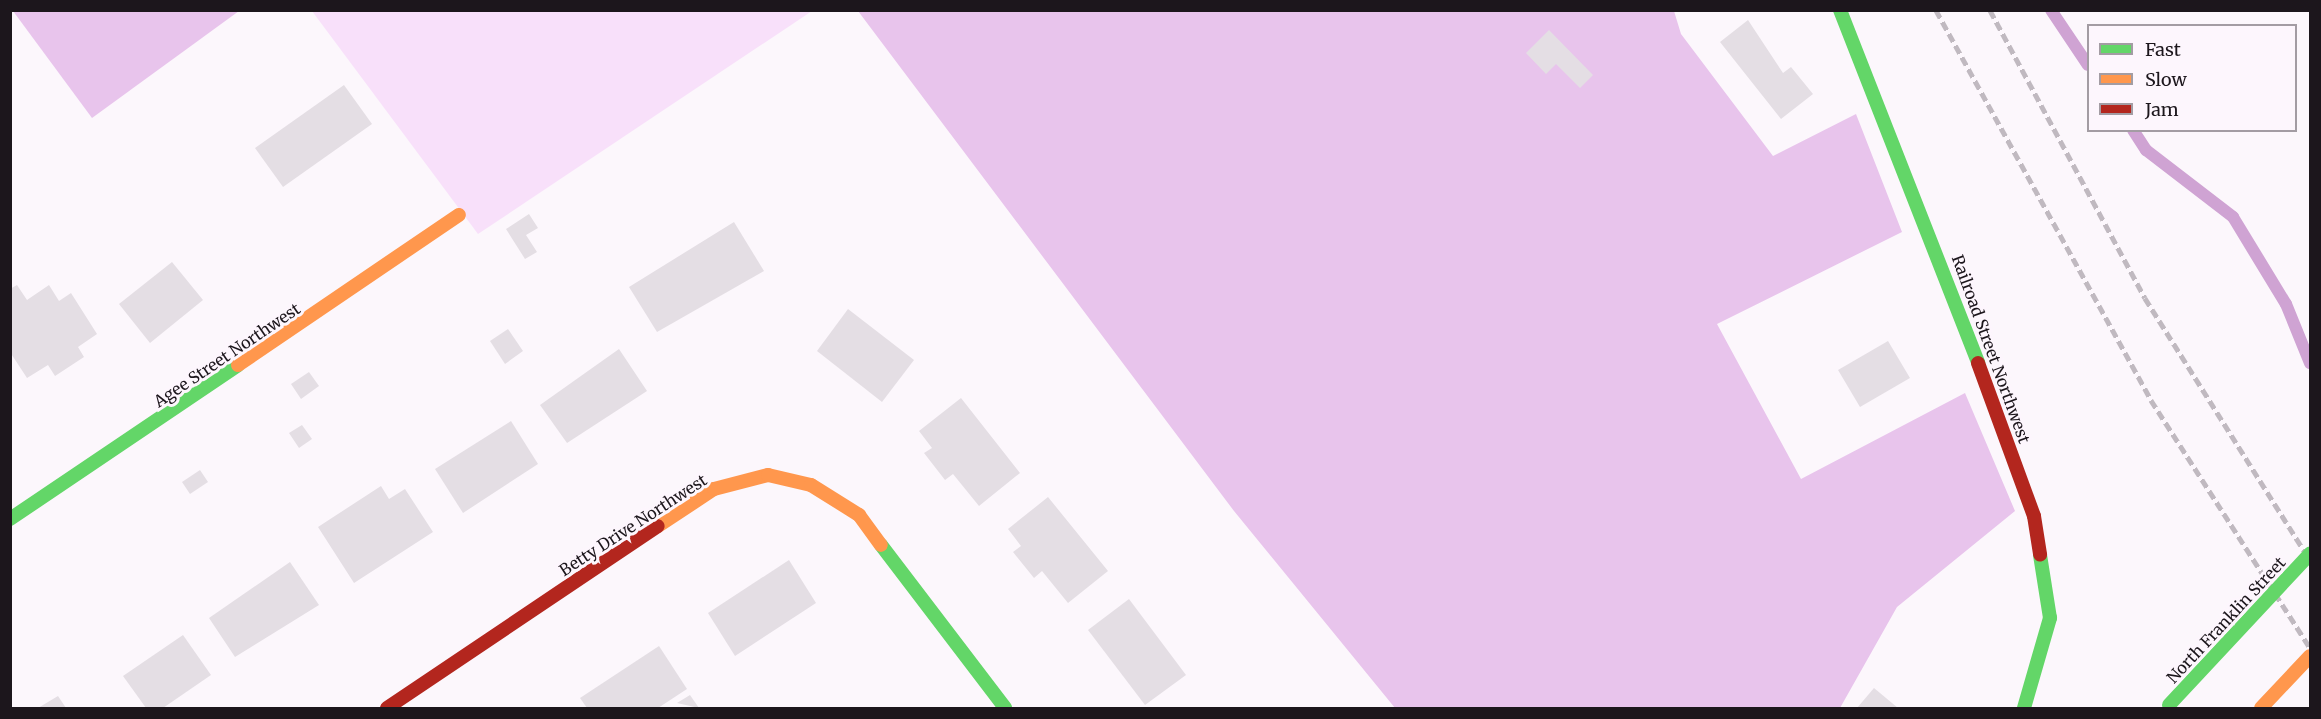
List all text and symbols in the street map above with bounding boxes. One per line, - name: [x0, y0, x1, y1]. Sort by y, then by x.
- legend: [2087, 24, 2297, 132]
- text: Fast: [2145, 38, 2181, 61]
- text: Slow: [2145, 68, 2187, 91]
- text: Jam: [2145, 98, 2179, 121]
- street label: Railroad Street Northwest: [1948, 252, 2034, 446]
- street label: Agee Street Northwest: [150, 299, 304, 411]
- street label: Betty Drive Northwest: [556, 470, 710, 580]
- street label: North Franklin Street: [2163, 553, 2289, 687]

